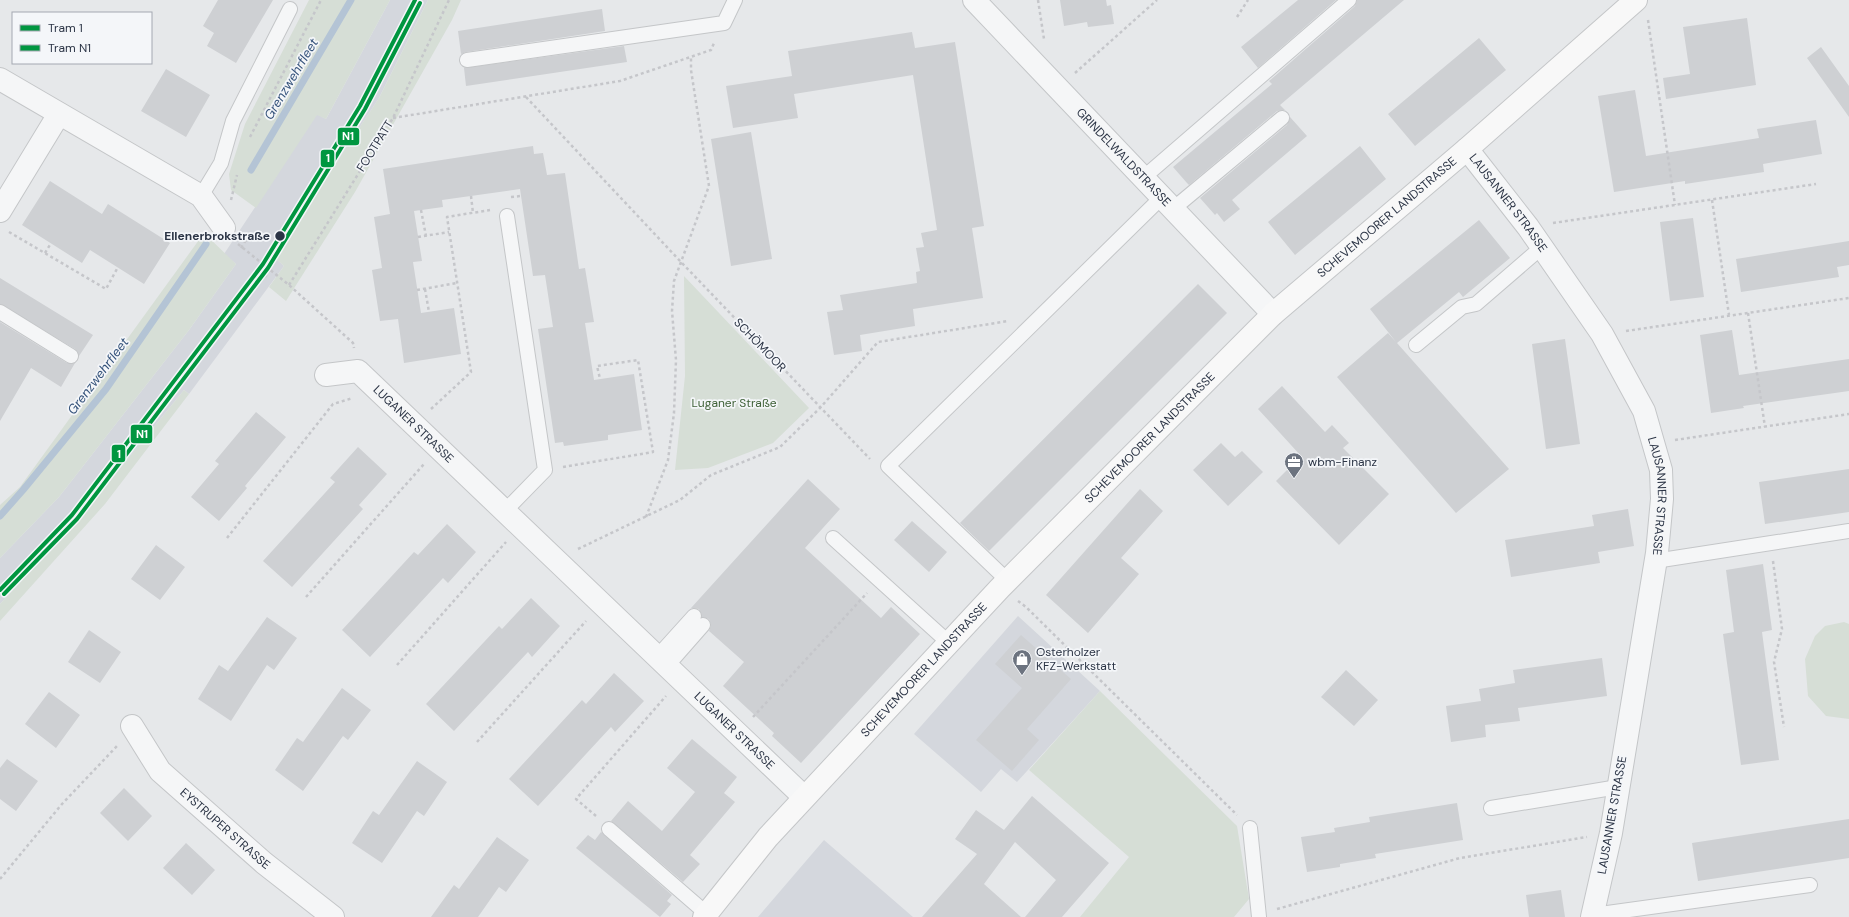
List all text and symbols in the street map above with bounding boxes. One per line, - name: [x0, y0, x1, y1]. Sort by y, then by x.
- legend: [12, 12, 152, 64]
- text: Tram 1: [48, 20, 83, 36]
- water label: Grenzwehrfleet: [260, 34, 323, 123]
- text: Tram N1: [48, 40, 91, 56]
- street label: GRINDELWALDSTRASSE: [1073, 104, 1175, 210]
- street label: FOOTPATT: [353, 117, 397, 175]
- line badge: N1: [337, 127, 360, 146]
- text: N1: [342, 129, 354, 143]
- line badge: 1: [320, 149, 335, 168]
- street label: LAUSANNER STRASSE: [1466, 150, 1551, 255]
- text: 1: [326, 151, 330, 165]
- street label: SCHEVEMOORER LANDSTRASSE: [1314, 153, 1460, 281]
- place label: Ellenerbrokstraße: [164, 228, 270, 244]
- marker: Ellenerbrokstraße: [273, 229, 287, 243]
- street label: SCHÖMOOR: [730, 315, 790, 375]
- water label: Grenzwehrfleet: [63, 333, 133, 418]
- street label: SCHEVEMOORER LANDSTRASSE: [1081, 369, 1219, 507]
- street label: LUGANER STRASSE: [370, 382, 457, 466]
- park label: Luganer Straße: [692, 395, 777, 411]
- line badge: N1: [130, 424, 153, 444]
- text: N1: [136, 427, 148, 441]
- street label: LAUSANNER STRASSE: [1644, 435, 1670, 556]
- line badge: 1: [111, 444, 126, 463]
- text: 1: [117, 447, 121, 461]
- office icon: wbm-Finanz: [1283, 451, 1305, 479]
- place label: wbm-Finanz: [1308, 454, 1377, 470]
- street label: SCHEVEMOORER LANDSTRASSE: [857, 599, 991, 741]
- place label: Osterholzer KFZ-Werkstatt: [1036, 644, 1116, 674]
- shop icon: Osterholzer KFZ-Werkstatt: [1011, 648, 1033, 676]
- street label: LUGANER STRASSE: [691, 688, 778, 773]
- street label: LAUSANNER STRASSE: [1594, 754, 1630, 875]
- street label: EYSTRUPER STRASSE: [177, 784, 274, 873]

